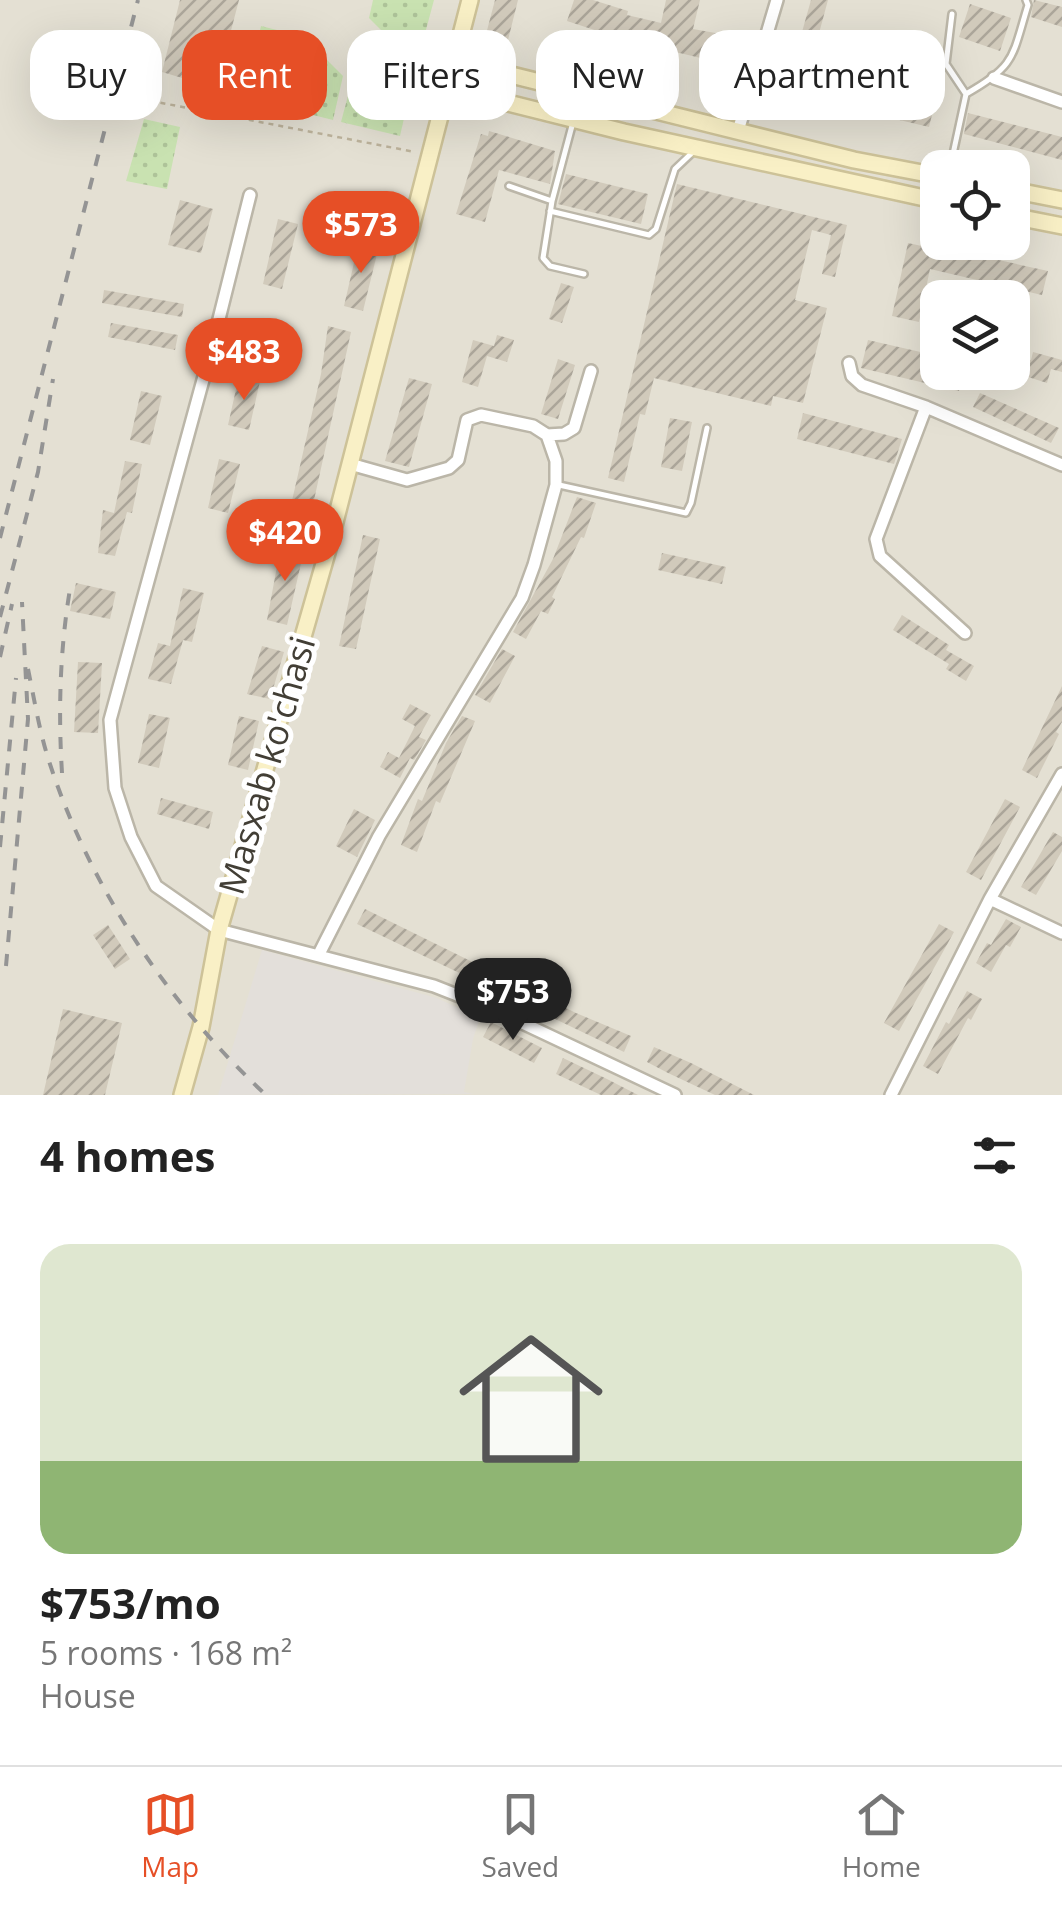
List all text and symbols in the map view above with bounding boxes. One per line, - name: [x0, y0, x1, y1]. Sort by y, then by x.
- chip: Buy: [30, 30, 162, 120]
- chip: Rent: [182, 30, 327, 120]
- chip: Filters: [347, 30, 516, 120]
- chip: New: [536, 30, 679, 120]
- chip: Apartment: [699, 30, 945, 120]
- map controls: [920, 150, 1030, 390]
- button: locate: [920, 150, 1030, 260]
- pin: $573: [302, 191, 420, 276]
- text: $573: [324, 202, 398, 245]
- button: layers: [920, 280, 1030, 390]
- pin: $483: [185, 318, 303, 403]
- text: $483: [207, 329, 281, 372]
- pin: $420: [226, 499, 344, 584]
- text: $420: [248, 510, 322, 553]
- street label: Masxab ko'chasi: [207, 631, 325, 899]
- pin: $753: [454, 958, 572, 1043]
- text: $753: [476, 969, 550, 1012]
- text: 4 homes: [40, 1127, 215, 1184]
- icon: filters: [967, 1128, 1022, 1183]
- icon: home: [441, 1309, 621, 1489]
- text: $753/mo: [40, 1574, 221, 1631]
- text: 5 rooms · 168 m²: [40, 1631, 292, 1674]
- text: House: [40, 1674, 136, 1717]
- tab: Map: [141, 1787, 199, 1885]
- tab: Saved: [481, 1787, 559, 1885]
- tab: Home: [842, 1787, 921, 1885]

